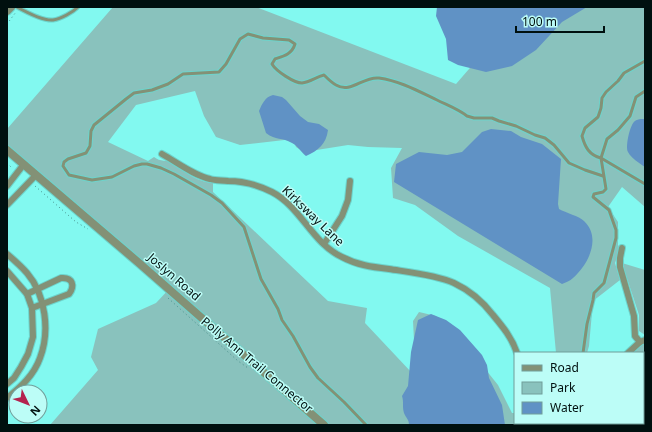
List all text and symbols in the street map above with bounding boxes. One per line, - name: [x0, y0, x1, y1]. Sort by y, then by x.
- scale bar: [516, 8, 604, 34]
- text: 100 m: [522, 13, 557, 30]
- street label: Kirksway Lane: [279, 182, 348, 250]
- street label: Joslyn Road: [144, 248, 204, 304]
- street label: Polly Ann Trail Connector: [198, 313, 317, 417]
- legend: [514, 352, 644, 424]
- text: Road: [550, 359, 579, 376]
- text: Park: [550, 379, 576, 396]
- north arrow: [8, 384, 48, 424]
- text: Water: [550, 399, 584, 416]
- text: N: [27, 403, 44, 420]

